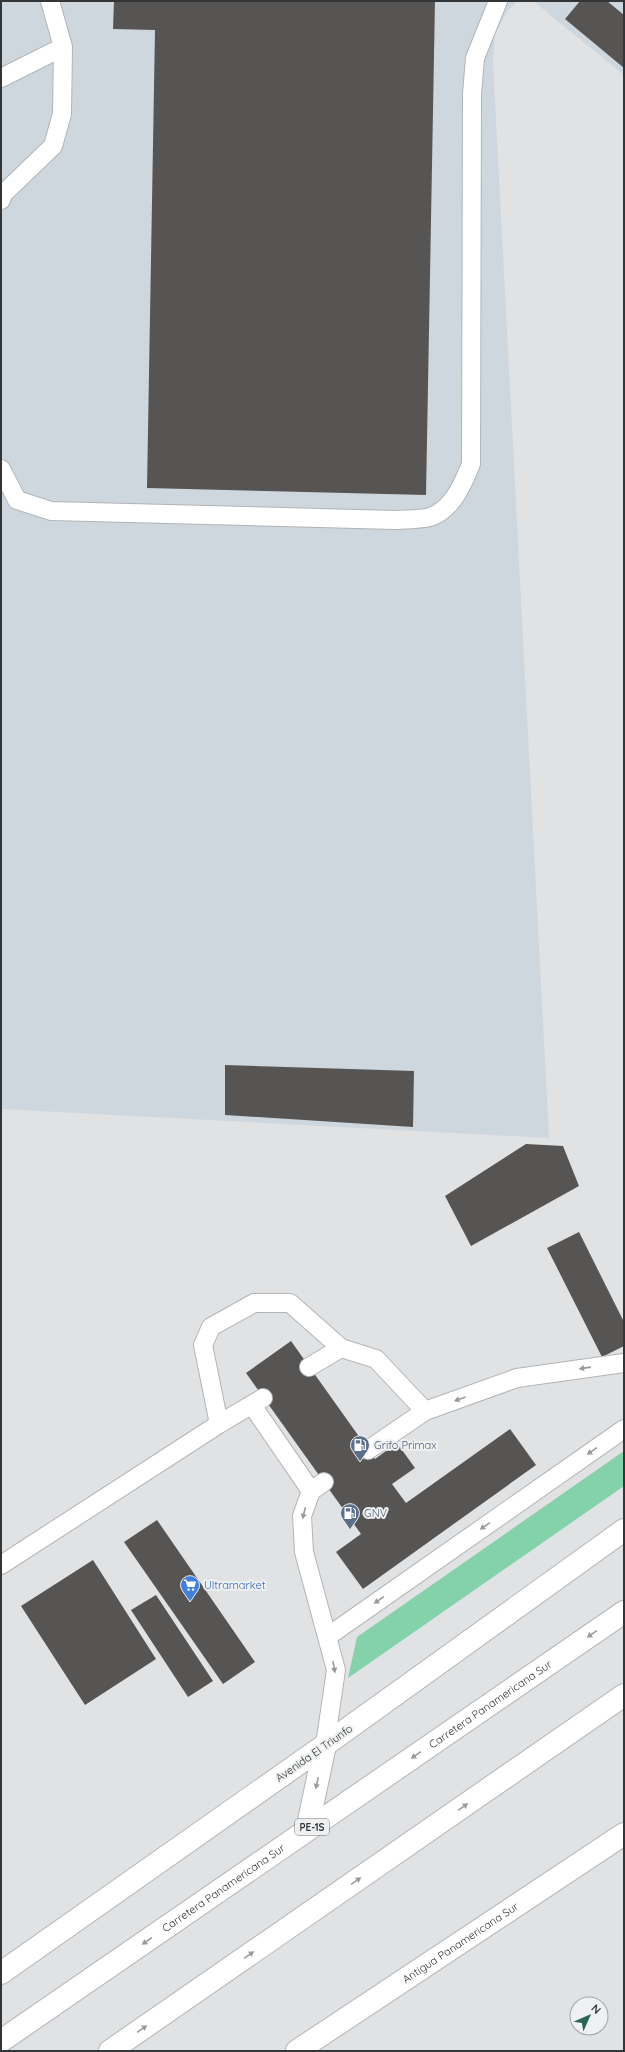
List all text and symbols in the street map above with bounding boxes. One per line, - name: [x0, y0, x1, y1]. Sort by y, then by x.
- one-way arrow: [579, 1365, 591, 1371]
- one-way arrow: [453, 1396, 465, 1402]
- fuel station icon: Grifo Primax: [349, 1434, 371, 1462]
- place label: Grifo Primax: [374, 1438, 437, 1452]
- one-way arrow: [587, 1447, 597, 1455]
- fuel station icon: GNV: [339, 1502, 361, 1530]
- place label: GNV: [364, 1506, 387, 1520]
- one-way arrow: [301, 1507, 307, 1519]
- one-way arrow: [480, 1522, 491, 1530]
- supermarket icon: Ultramarket: [179, 1574, 201, 1602]
- place label: Ultramarket: [204, 1578, 266, 1592]
- one-way arrow: [374, 1596, 384, 1604]
- one-way arrow: [587, 1630, 597, 1638]
- street label: Carretera Panamericana Sur: [426, 1656, 555, 1751]
- one-way arrow: [331, 1660, 337, 1673]
- street label: Avenida El Triunfo: [273, 1721, 356, 1785]
- one-way arrow: [410, 1752, 421, 1759]
- one-way arrow: [314, 1777, 320, 1789]
- one-way arrow: [457, 1803, 468, 1811]
- road number: PE-1S: [295, 1819, 329, 1835]
- street label: Carretera Panamericana Sur: [159, 1840, 288, 1935]
- one-way arrow: [351, 1877, 361, 1885]
- street label: Antigua Panamericana Sur: [400, 1899, 522, 1986]
- one-way arrow: [142, 1937, 153, 1945]
- one-way arrow: [244, 1951, 254, 1959]
- north arrow: [569, 1996, 609, 2036]
- text: N: [588, 2001, 604, 2017]
- one-way arrow: [137, 2025, 147, 2033]

